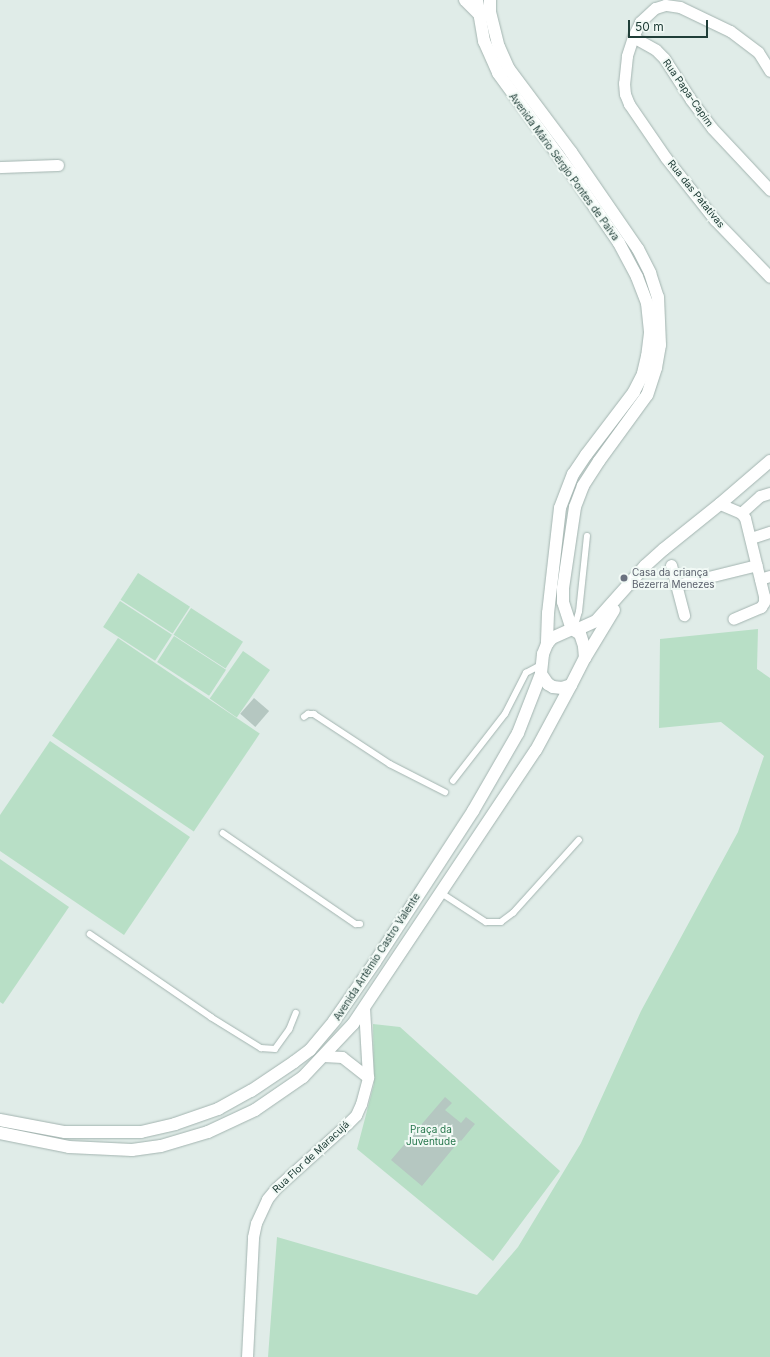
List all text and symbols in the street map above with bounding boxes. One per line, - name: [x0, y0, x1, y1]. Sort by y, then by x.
- scale bar: [630, 12, 710, 38]
- text: 50 m: [635, 19, 664, 34]
- street label: Rua Papa-Capim: [660, 57, 716, 129]
- street label: Avenida Mário Sérgio Pontes de Paiva: [507, 91, 621, 243]
- street label: Rua das Patativas: [665, 158, 727, 230]
- place label: Casa da criança Bezerra Menezes: [632, 566, 714, 590]
- marker: Casa da criança Bezerra Menezes: [619, 573, 629, 583]
- street label: Avenida Artêmio Castro Valente: [331, 891, 423, 1023]
- street label: Rua Flor de Maracujá: [270, 1118, 352, 1196]
- park label: Praça da Juventude: [406, 1123, 456, 1146]

